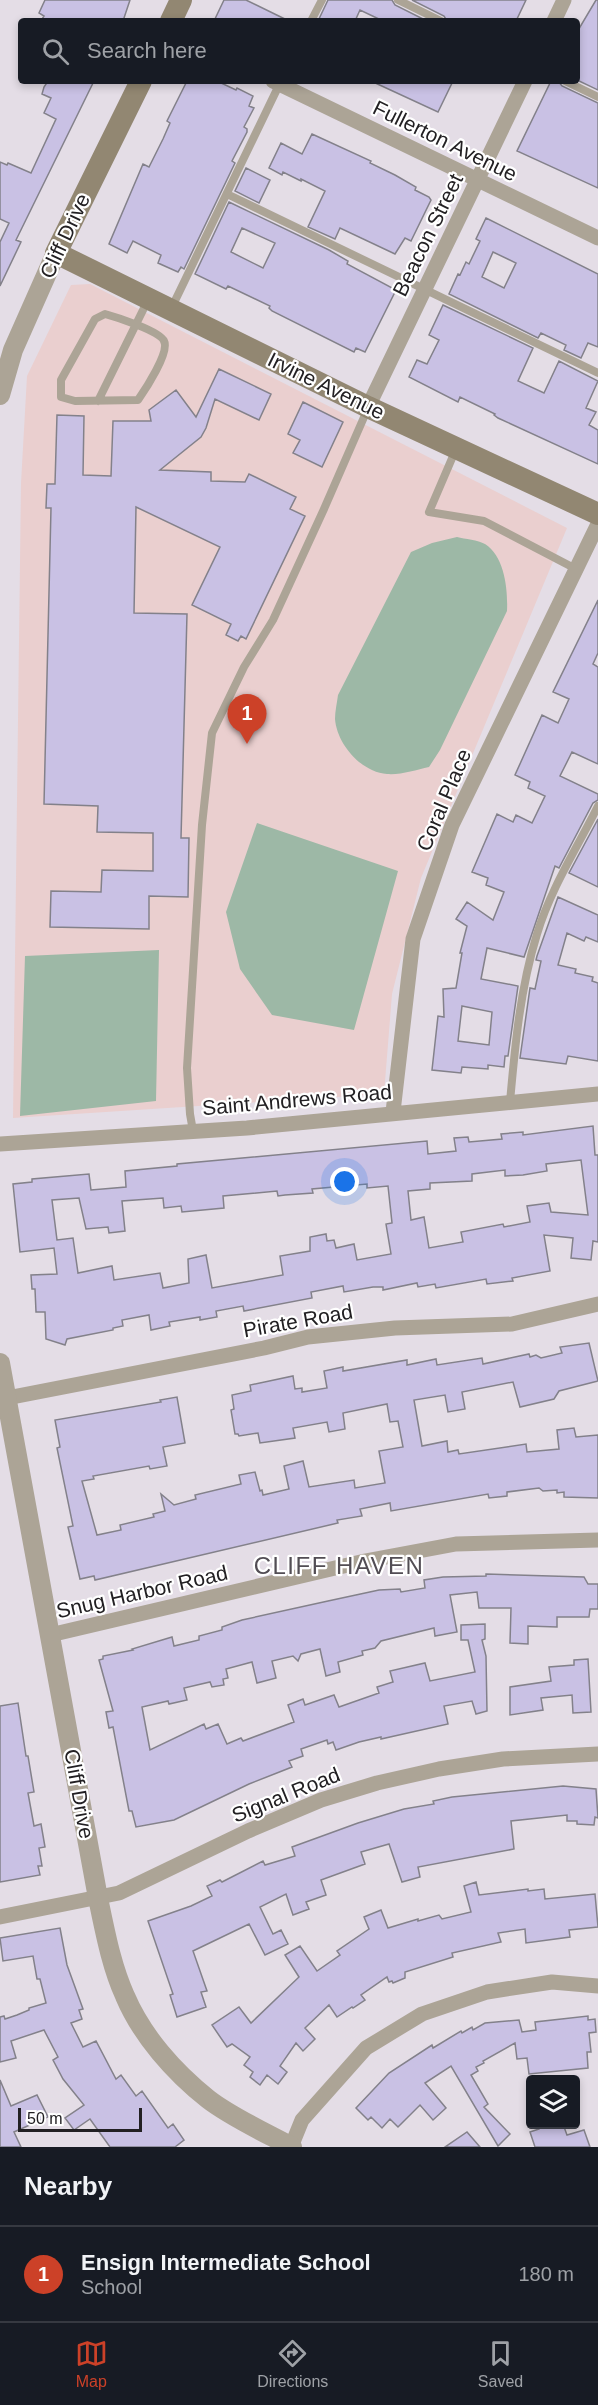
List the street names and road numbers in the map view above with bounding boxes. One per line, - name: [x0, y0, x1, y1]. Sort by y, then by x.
- street label: Fullerton Avenue: [370, 96, 521, 185]
- street label: Beacon Street: [388, 170, 467, 300]
- street label: Cliff Drive: [35, 190, 94, 282]
- street label: Irvine Avenue: [264, 347, 388, 424]
- street label: Coral Place: [412, 745, 475, 854]
- street label: Saint Andrews Road: [201, 1080, 393, 1119]
- street label: Pirate Road: [241, 1300, 355, 1341]
- street label: Snug Harbor Road: [54, 1561, 230, 1622]
- street label: Cliff Drive: [60, 1747, 99, 1841]
- street label: Signal Road: [228, 1762, 343, 1827]

